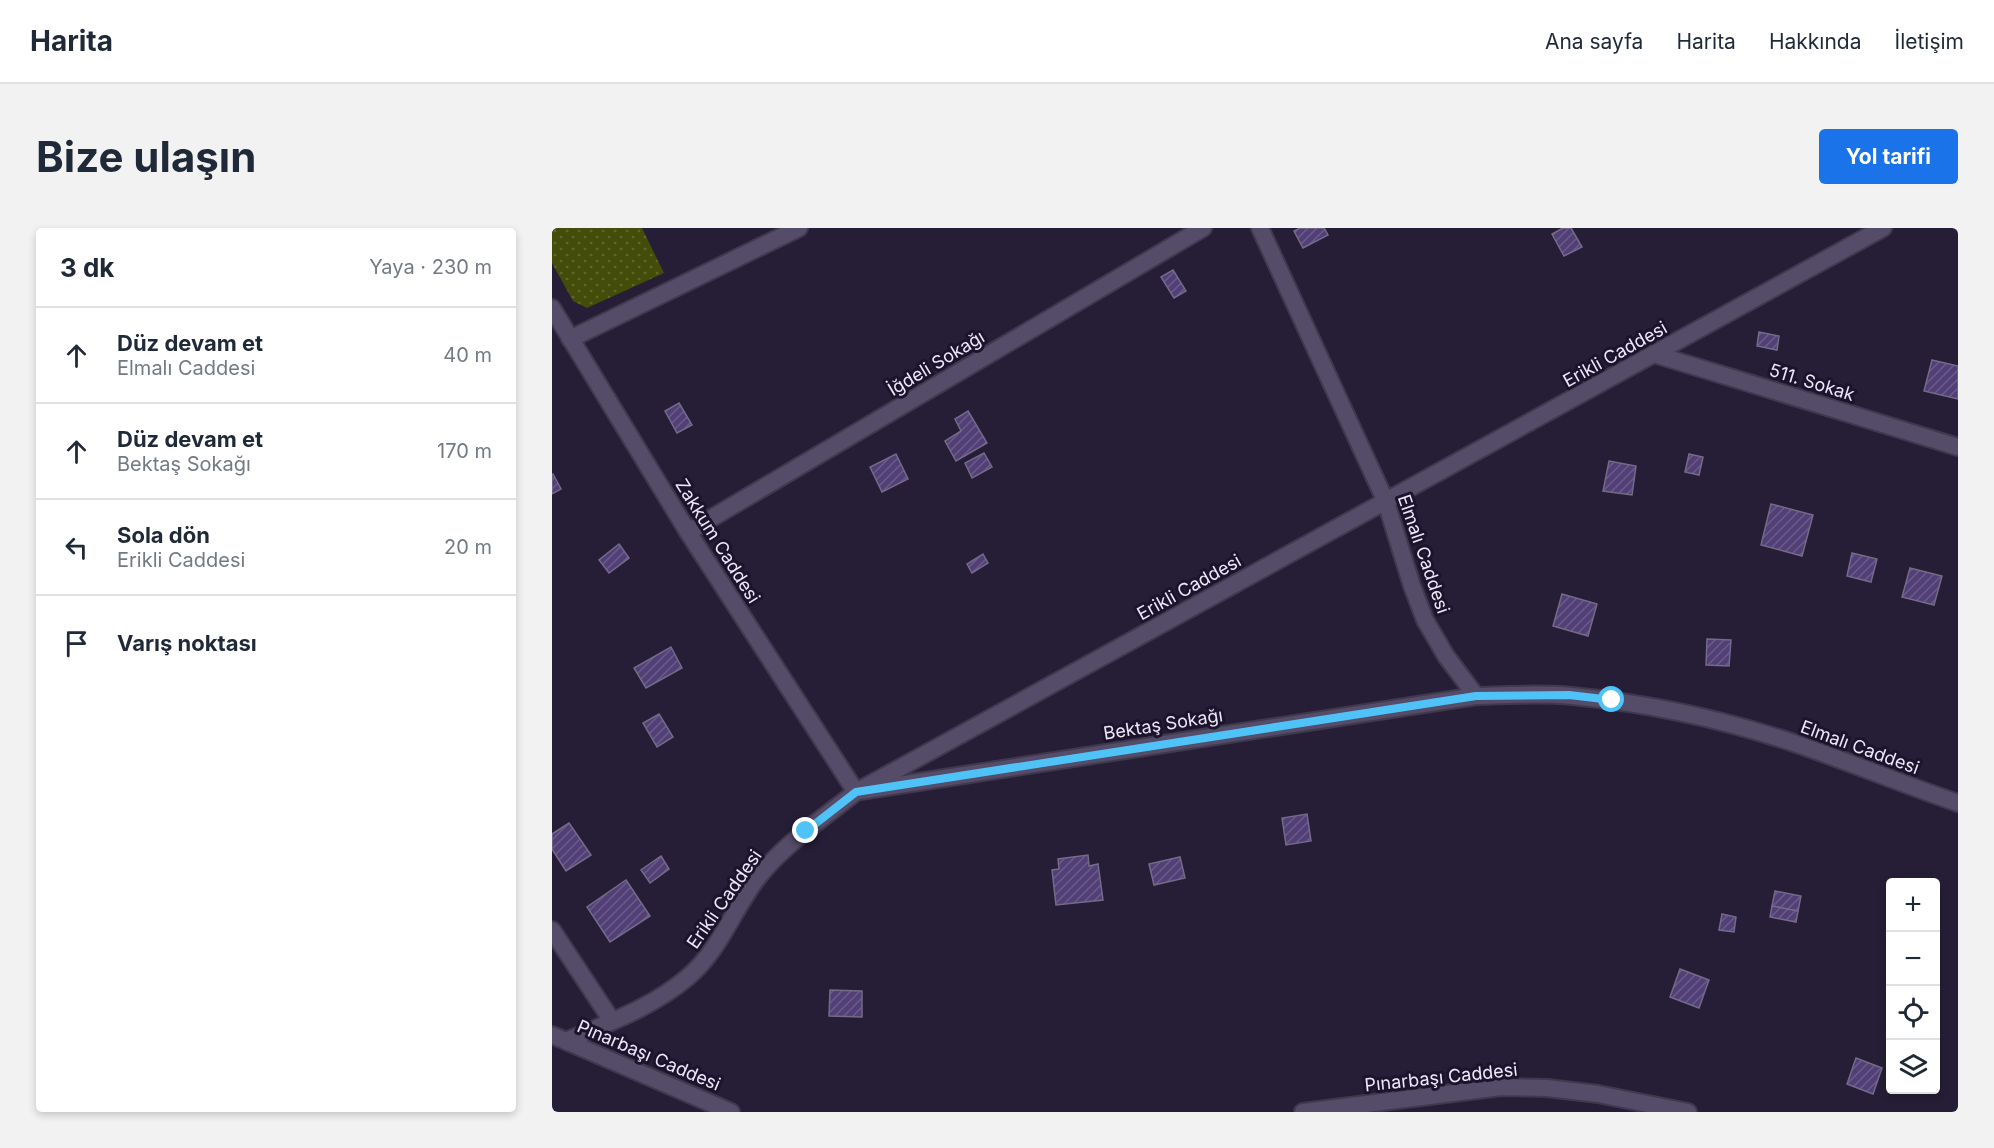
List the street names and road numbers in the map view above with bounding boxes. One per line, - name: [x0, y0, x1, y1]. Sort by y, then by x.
- street label: Erikli Caddesi: [1559, 317, 1671, 391]
- street label: İğdeli Sokağı: [883, 325, 988, 400]
- street label: 511. Sokak: [1767, 359, 1857, 405]
- street label: Zakkum Caddesi: [671, 475, 765, 607]
- street label: Elmalı Caddesi: [1394, 492, 1454, 616]
- street label: Erikli Caddesi: [1133, 550, 1245, 624]
- street label: Bektaş Sokağı: [1102, 704, 1224, 744]
- street label: Elmalı Caddesi: [1798, 716, 1922, 778]
- street label: Erikli Caddesi: [682, 846, 766, 952]
- street label: Pınarbaşı Caddesi: [574, 1015, 724, 1095]
- street label: Pınarbaşı Caddesi: [1364, 1059, 1518, 1095]

